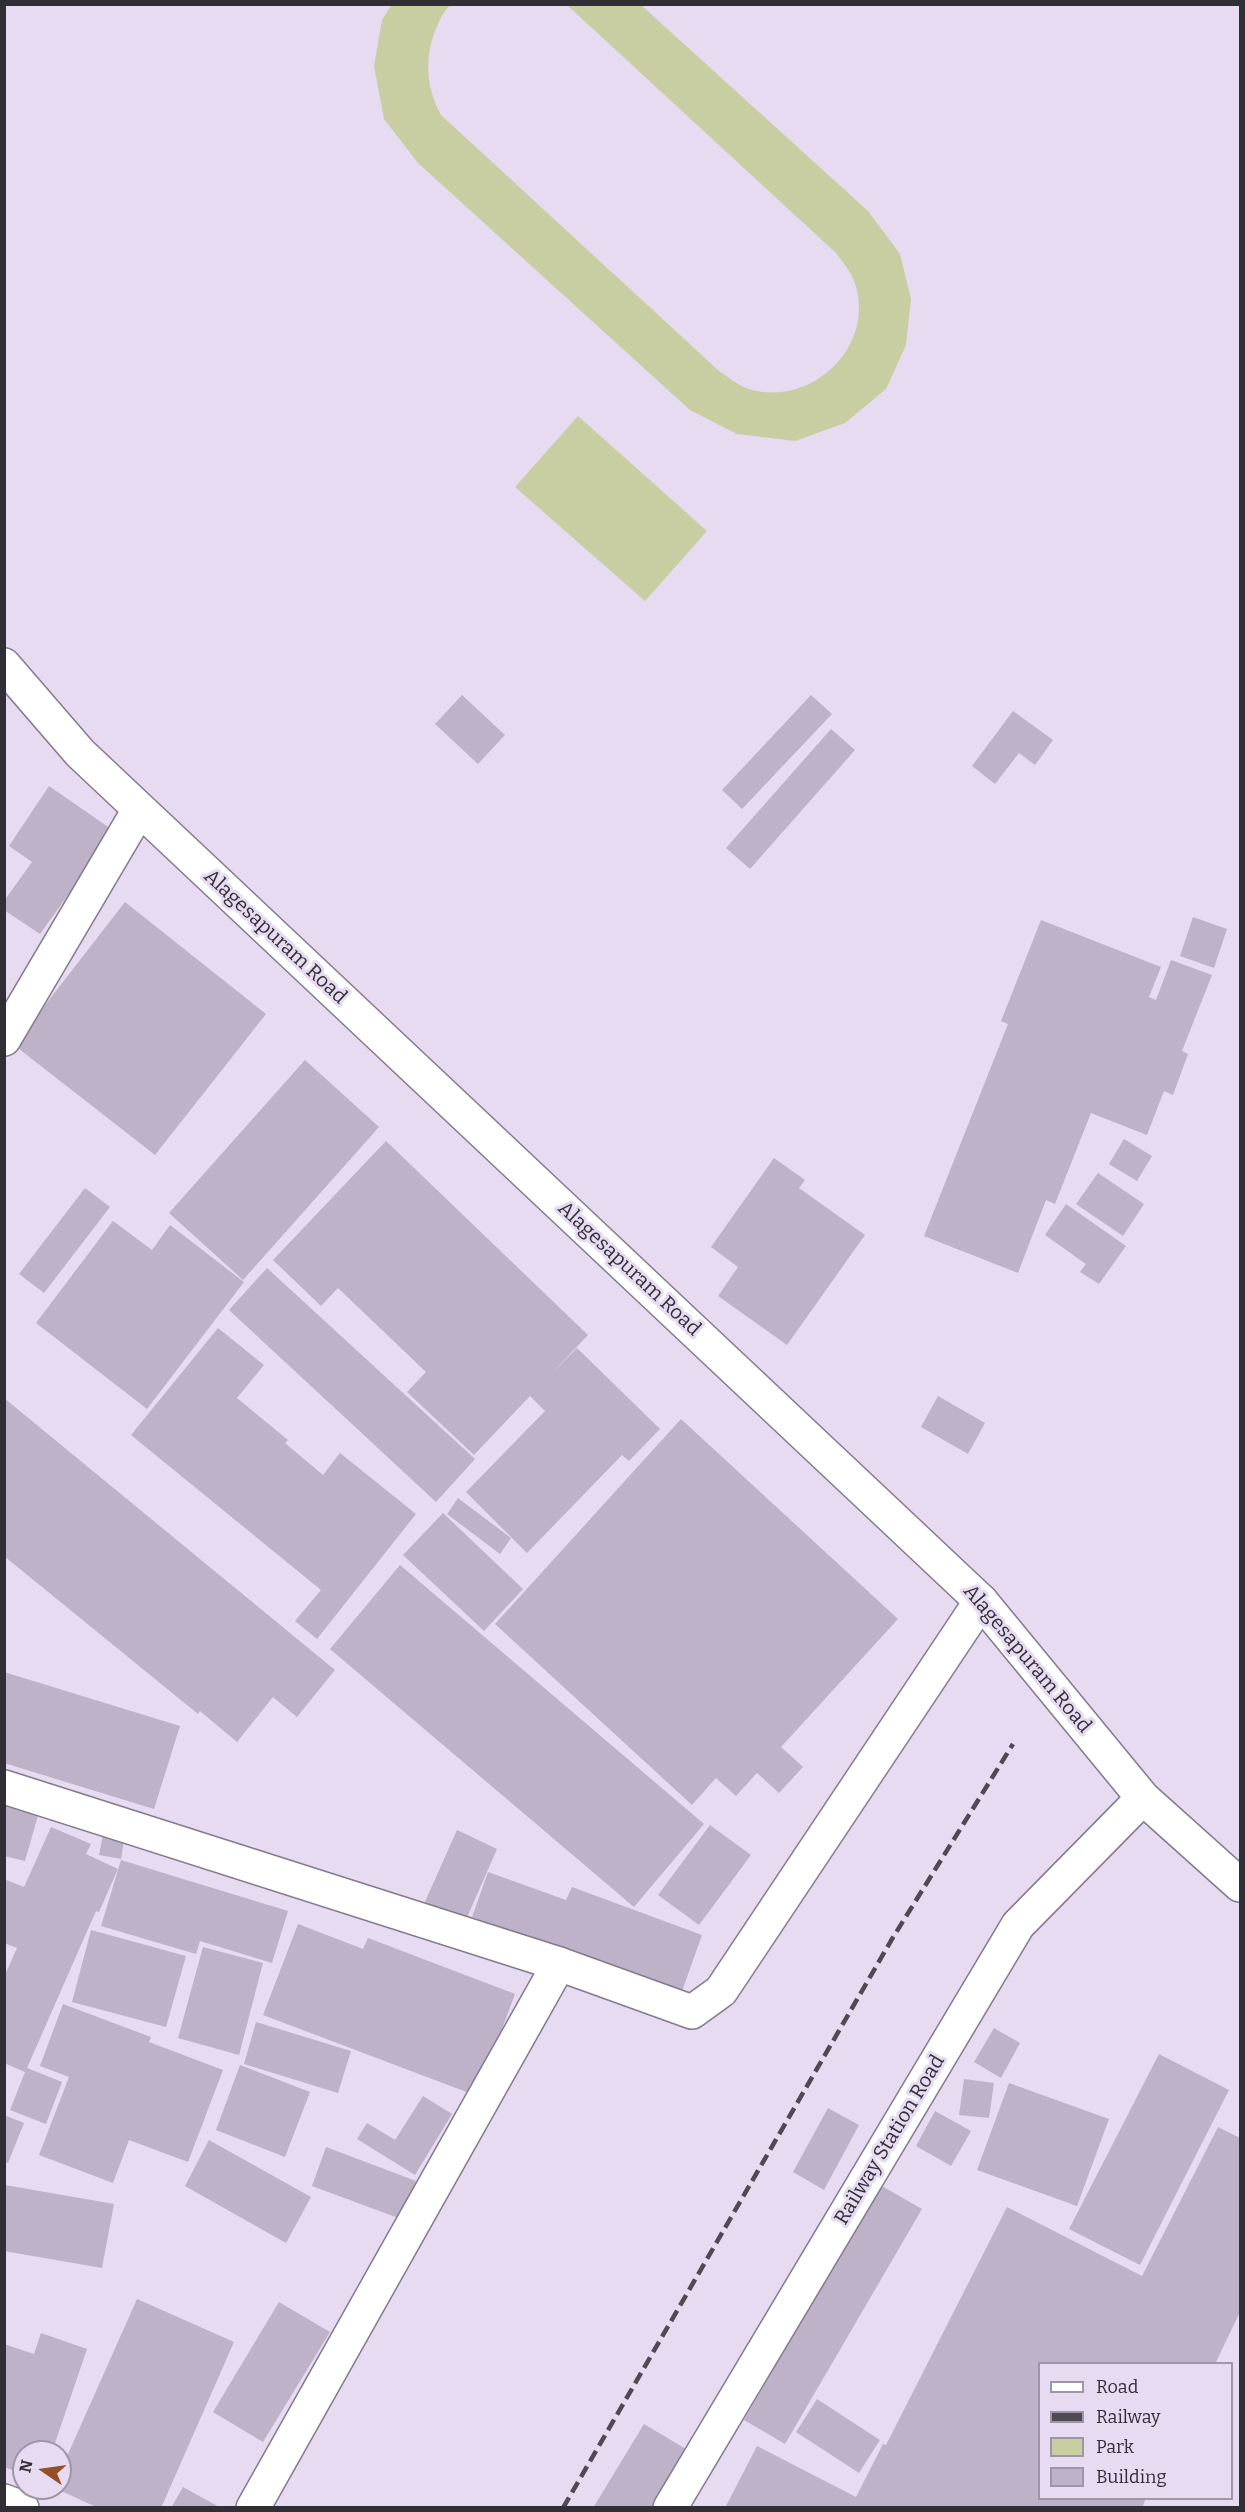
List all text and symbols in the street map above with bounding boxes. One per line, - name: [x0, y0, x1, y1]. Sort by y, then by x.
- street label: Alagesapuram Road: [199, 865, 351, 1009]
- street label: Alagesapuram Road: [553, 1197, 705, 1341]
- street label: Alagesapuram Road: [958, 1580, 1096, 1738]
- street label: Railway Station Road: [830, 2051, 950, 2229]
- legend: [1038, 2362, 1233, 2500]
- text: Road: [1096, 2376, 1138, 2398]
- text: Railway: [1096, 2406, 1160, 2428]
- text: Park: [1096, 2436, 1134, 2458]
- north arrow: [12, 2440, 72, 2500]
- text: N: [15, 2458, 37, 2474]
- text: Building: [1096, 2466, 1167, 2488]

